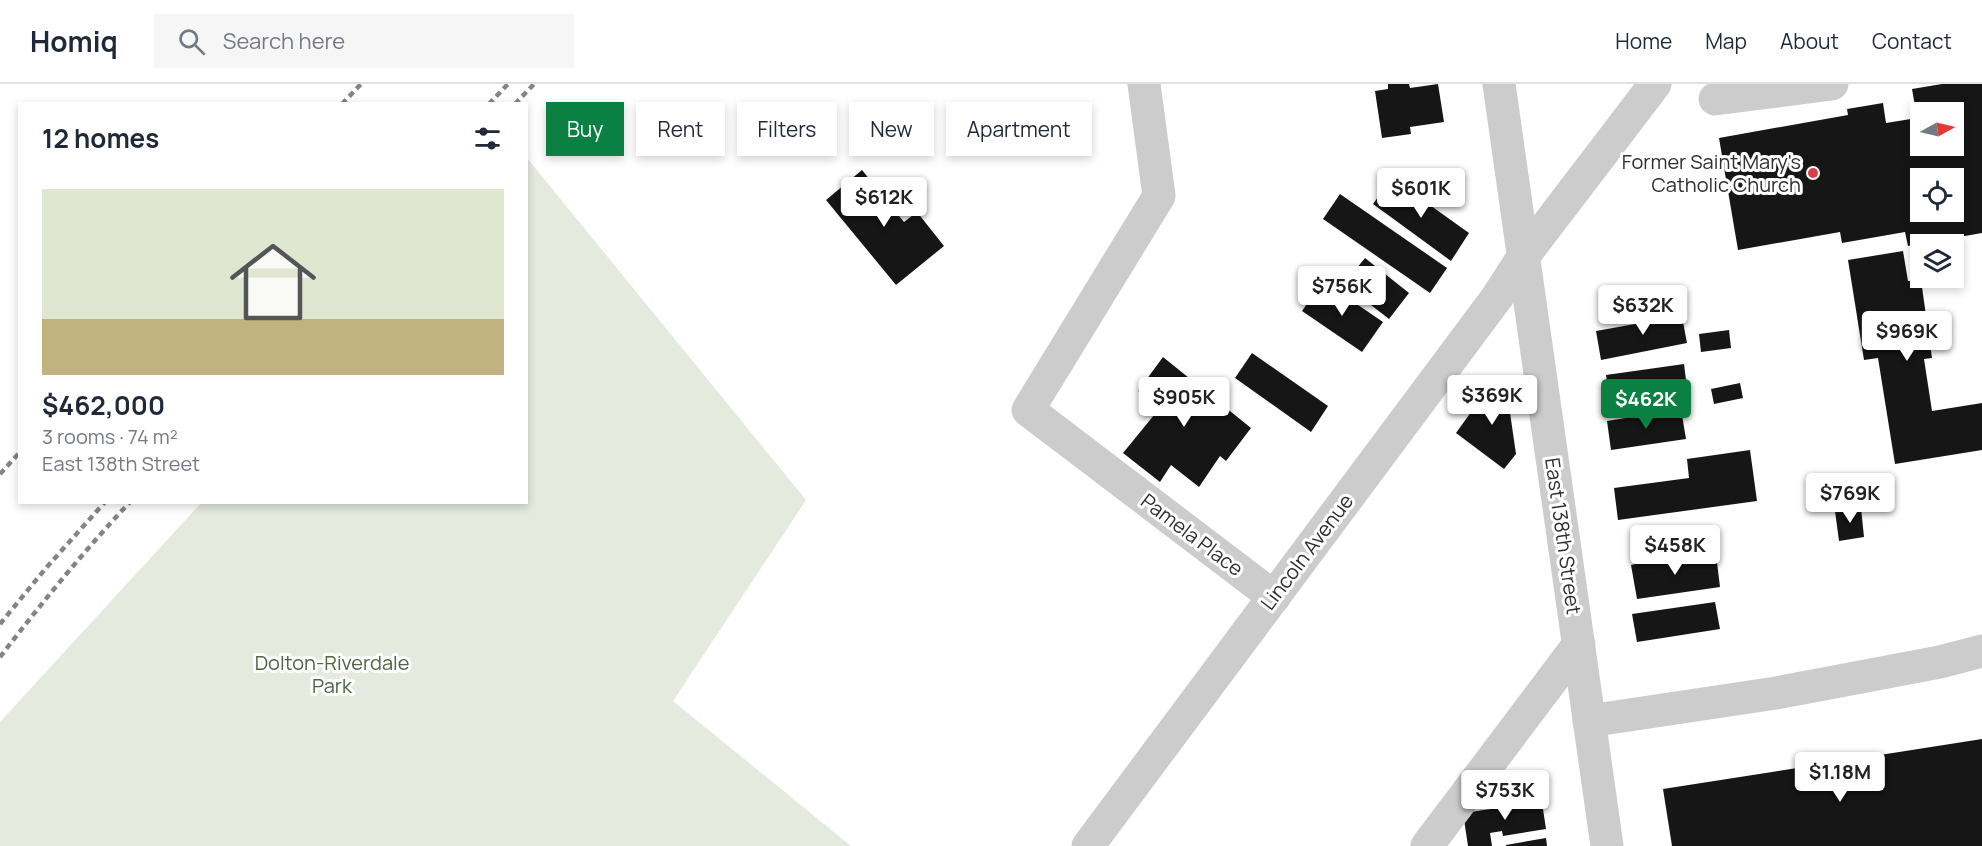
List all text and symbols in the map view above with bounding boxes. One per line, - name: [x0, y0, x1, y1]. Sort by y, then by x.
- search box: [154, 14, 574, 68]
- text: Homiq: [30, 22, 118, 60]
- icon: search: [175, 25, 208, 58]
- text: Search here: [223, 26, 345, 56]
- text: Home: [1615, 27, 1672, 55]
- text: Map: [1705, 27, 1747, 55]
- text: About: [1780, 27, 1839, 55]
- text: Contact: [1872, 27, 1952, 55]
- chip: Buy: [546, 102, 624, 156]
- chip: Rent: [636, 102, 725, 156]
- chip: Filters: [737, 102, 837, 156]
- chip: New: [849, 102, 934, 156]
- chip: Apartment: [946, 102, 1092, 156]
- north arrow: [1910, 102, 1964, 156]
- map controls: [1910, 102, 1964, 288]
- text: 12 homes: [42, 120, 159, 156]
- icon: filters: [471, 122, 504, 155]
- place label: Former Saint Mary's Catholic Church: [1622, 148, 1801, 198]
- marker: Former Saint Mary's Catholic Church: [1806, 166, 1820, 180]
- pin: $601K: [1379, 168, 1463, 219]
- button: locate: [1910, 168, 1964, 222]
- text: $601K: [1391, 174, 1451, 201]
- pin: $612K: [842, 177, 926, 228]
- text: $612K: [855, 183, 913, 210]
- icon: home: [219, 228, 327, 336]
- button: layers: [1910, 234, 1964, 288]
- pin: $756K: [1300, 266, 1384, 317]
- text: $756K: [1312, 272, 1372, 299]
- pin: $632K: [1601, 285, 1685, 336]
- text: $632K: [1612, 291, 1674, 318]
- pin: $969K: [1865, 311, 1949, 362]
- text: $969K: [1876, 317, 1938, 344]
- pin: $369K: [1450, 375, 1534, 426]
- pin: $905K: [1142, 377, 1226, 428]
- pin: $462K: [1604, 379, 1688, 430]
- text: $369K: [1461, 381, 1523, 408]
- text: $905K: [1153, 383, 1215, 410]
- text: $462K: [1615, 385, 1677, 412]
- text: $462,000: [42, 387, 165, 423]
- text: 3 rooms · 74 m²: [42, 423, 178, 450]
- text: East 138th Street: [42, 450, 200, 477]
- street label: East 138th Street: [1539, 456, 1588, 616]
- pin: $769K: [1808, 473, 1892, 524]
- text: $769K: [1820, 479, 1880, 506]
- street label: Pamela Place: [1136, 487, 1249, 582]
- street label: Lincoln Avenue: [1254, 488, 1359, 615]
- pin: $458K: [1633, 525, 1717, 576]
- text: $458K: [1644, 531, 1706, 558]
- park label: Dolton-Riverdale Park: [255, 649, 409, 699]
- pin: $1.18M: [1791, 752, 1889, 803]
- text: $1.18M: [1809, 758, 1871, 785]
- pin: $753K: [1463, 770, 1547, 821]
- text: $753K: [1475, 776, 1535, 803]

